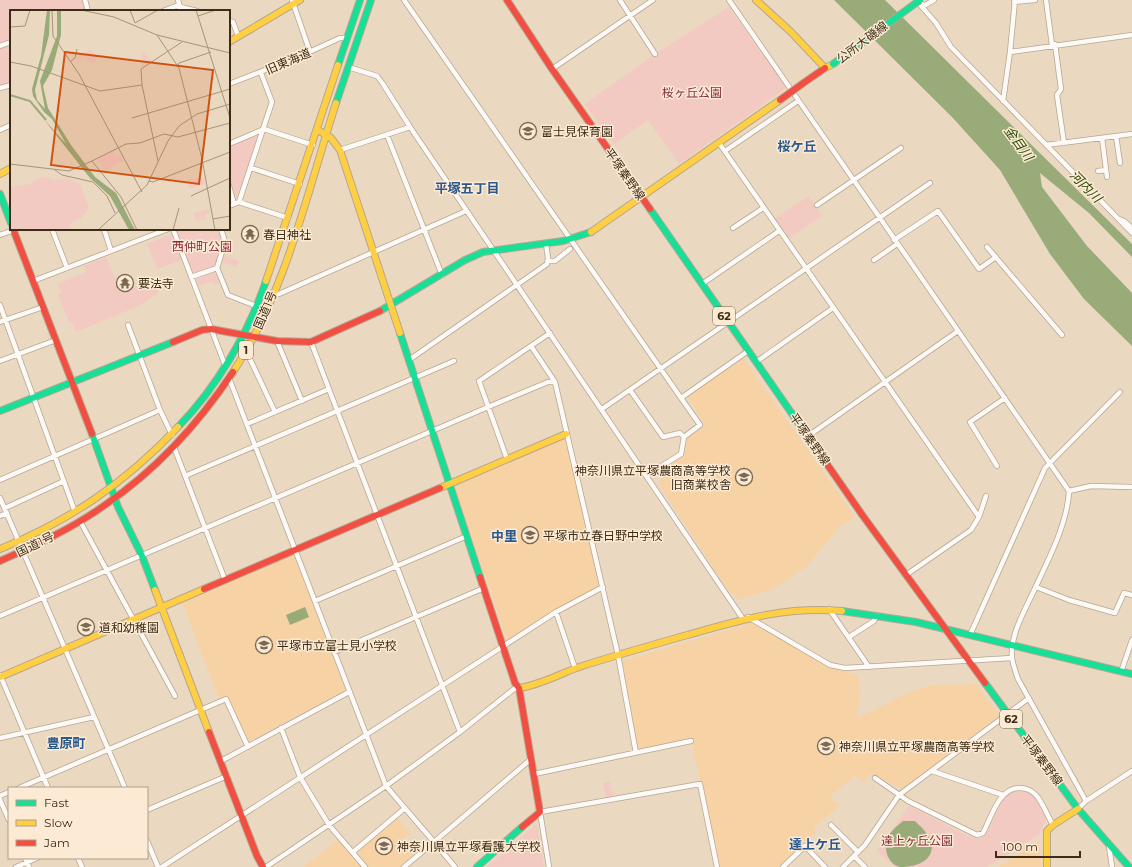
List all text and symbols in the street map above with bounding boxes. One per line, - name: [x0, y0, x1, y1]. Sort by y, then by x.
- inset map: [10, 10, 230, 230]
- street label: 公所大磯線: [834, 18, 890, 66]
- street label: 旧東海道: [263, 45, 313, 77]
- park label: 桜ヶ丘公園: [662, 85, 722, 100]
- school or university icon: 富士見保育園: [518, 121, 538, 141]
- water label: 金目川: [1001, 123, 1038, 165]
- place label: 富士見保育園: [541, 124, 613, 139]
- district label: 桜ケ丘: [777, 138, 817, 154]
- street label: 平塚秦野線: [602, 145, 648, 203]
- water label: 河内川: [1067, 167, 1107, 207]
- district label: 平塚五丁目: [434, 180, 500, 196]
- temple icon: 春日神社: [240, 224, 260, 244]
- place label: 春日神社: [263, 227, 311, 242]
- park label: 西仲町公園: [172, 239, 232, 254]
- temple icon: 要法寺: [115, 273, 135, 293]
- place label: 要法寺: [138, 276, 174, 291]
- street label: 国道1号: [250, 289, 280, 331]
- road number: 62: [713, 307, 735, 325]
- road number: 1: [239, 341, 253, 359]
- street label: 平塚秦野線: [787, 410, 833, 468]
- place label: 神奈川県立平塚農商高等学校 旧商業校舎: [575, 463, 731, 492]
- school or university icon: 神奈川県立平塚農商高等学校 旧商業校舎: [734, 467, 754, 487]
- school or university icon: 平塚市立春日野中学校: [520, 525, 540, 545]
- street label: 国道1号: [14, 528, 56, 560]
- district label: 中里: [491, 528, 517, 544]
- place label: 平塚市立春日野中学校: [543, 528, 663, 543]
- school or university icon: 道和幼稚園: [76, 617, 96, 637]
- place label: 道和幼稚園: [99, 620, 159, 635]
- school or university icon: 平塚市立富士見小学校: [254, 635, 274, 655]
- place label: 平塚市立富士見小学校: [277, 638, 397, 653]
- road number: 62: [1000, 710, 1022, 728]
- street label: 平塚秦野線: [1018, 732, 1066, 788]
- district label: 豊原町: [46, 735, 86, 751]
- school or university icon: 神奈川県立平塚農商高等学校: [816, 736, 836, 756]
- place label: 神奈川県立平塚農商高等学校: [839, 739, 995, 754]
- legend: [8, 787, 148, 859]
- text: Fast: [44, 795, 69, 810]
- text: Slow: [44, 815, 73, 830]
- park label: 達上ヶ丘公園: [881, 833, 953, 848]
- scale bar: [996, 833, 1080, 859]
- text: Jam: [43, 835, 70, 850]
- school or university icon: 神奈川県立平塚看護大学校: [374, 836, 394, 856]
- district label: 達上ケ丘: [789, 836, 841, 852]
- place label: 神奈川県立平塚看護大学校: [397, 839, 541, 854]
- text: 100 m: [1002, 839, 1038, 854]

